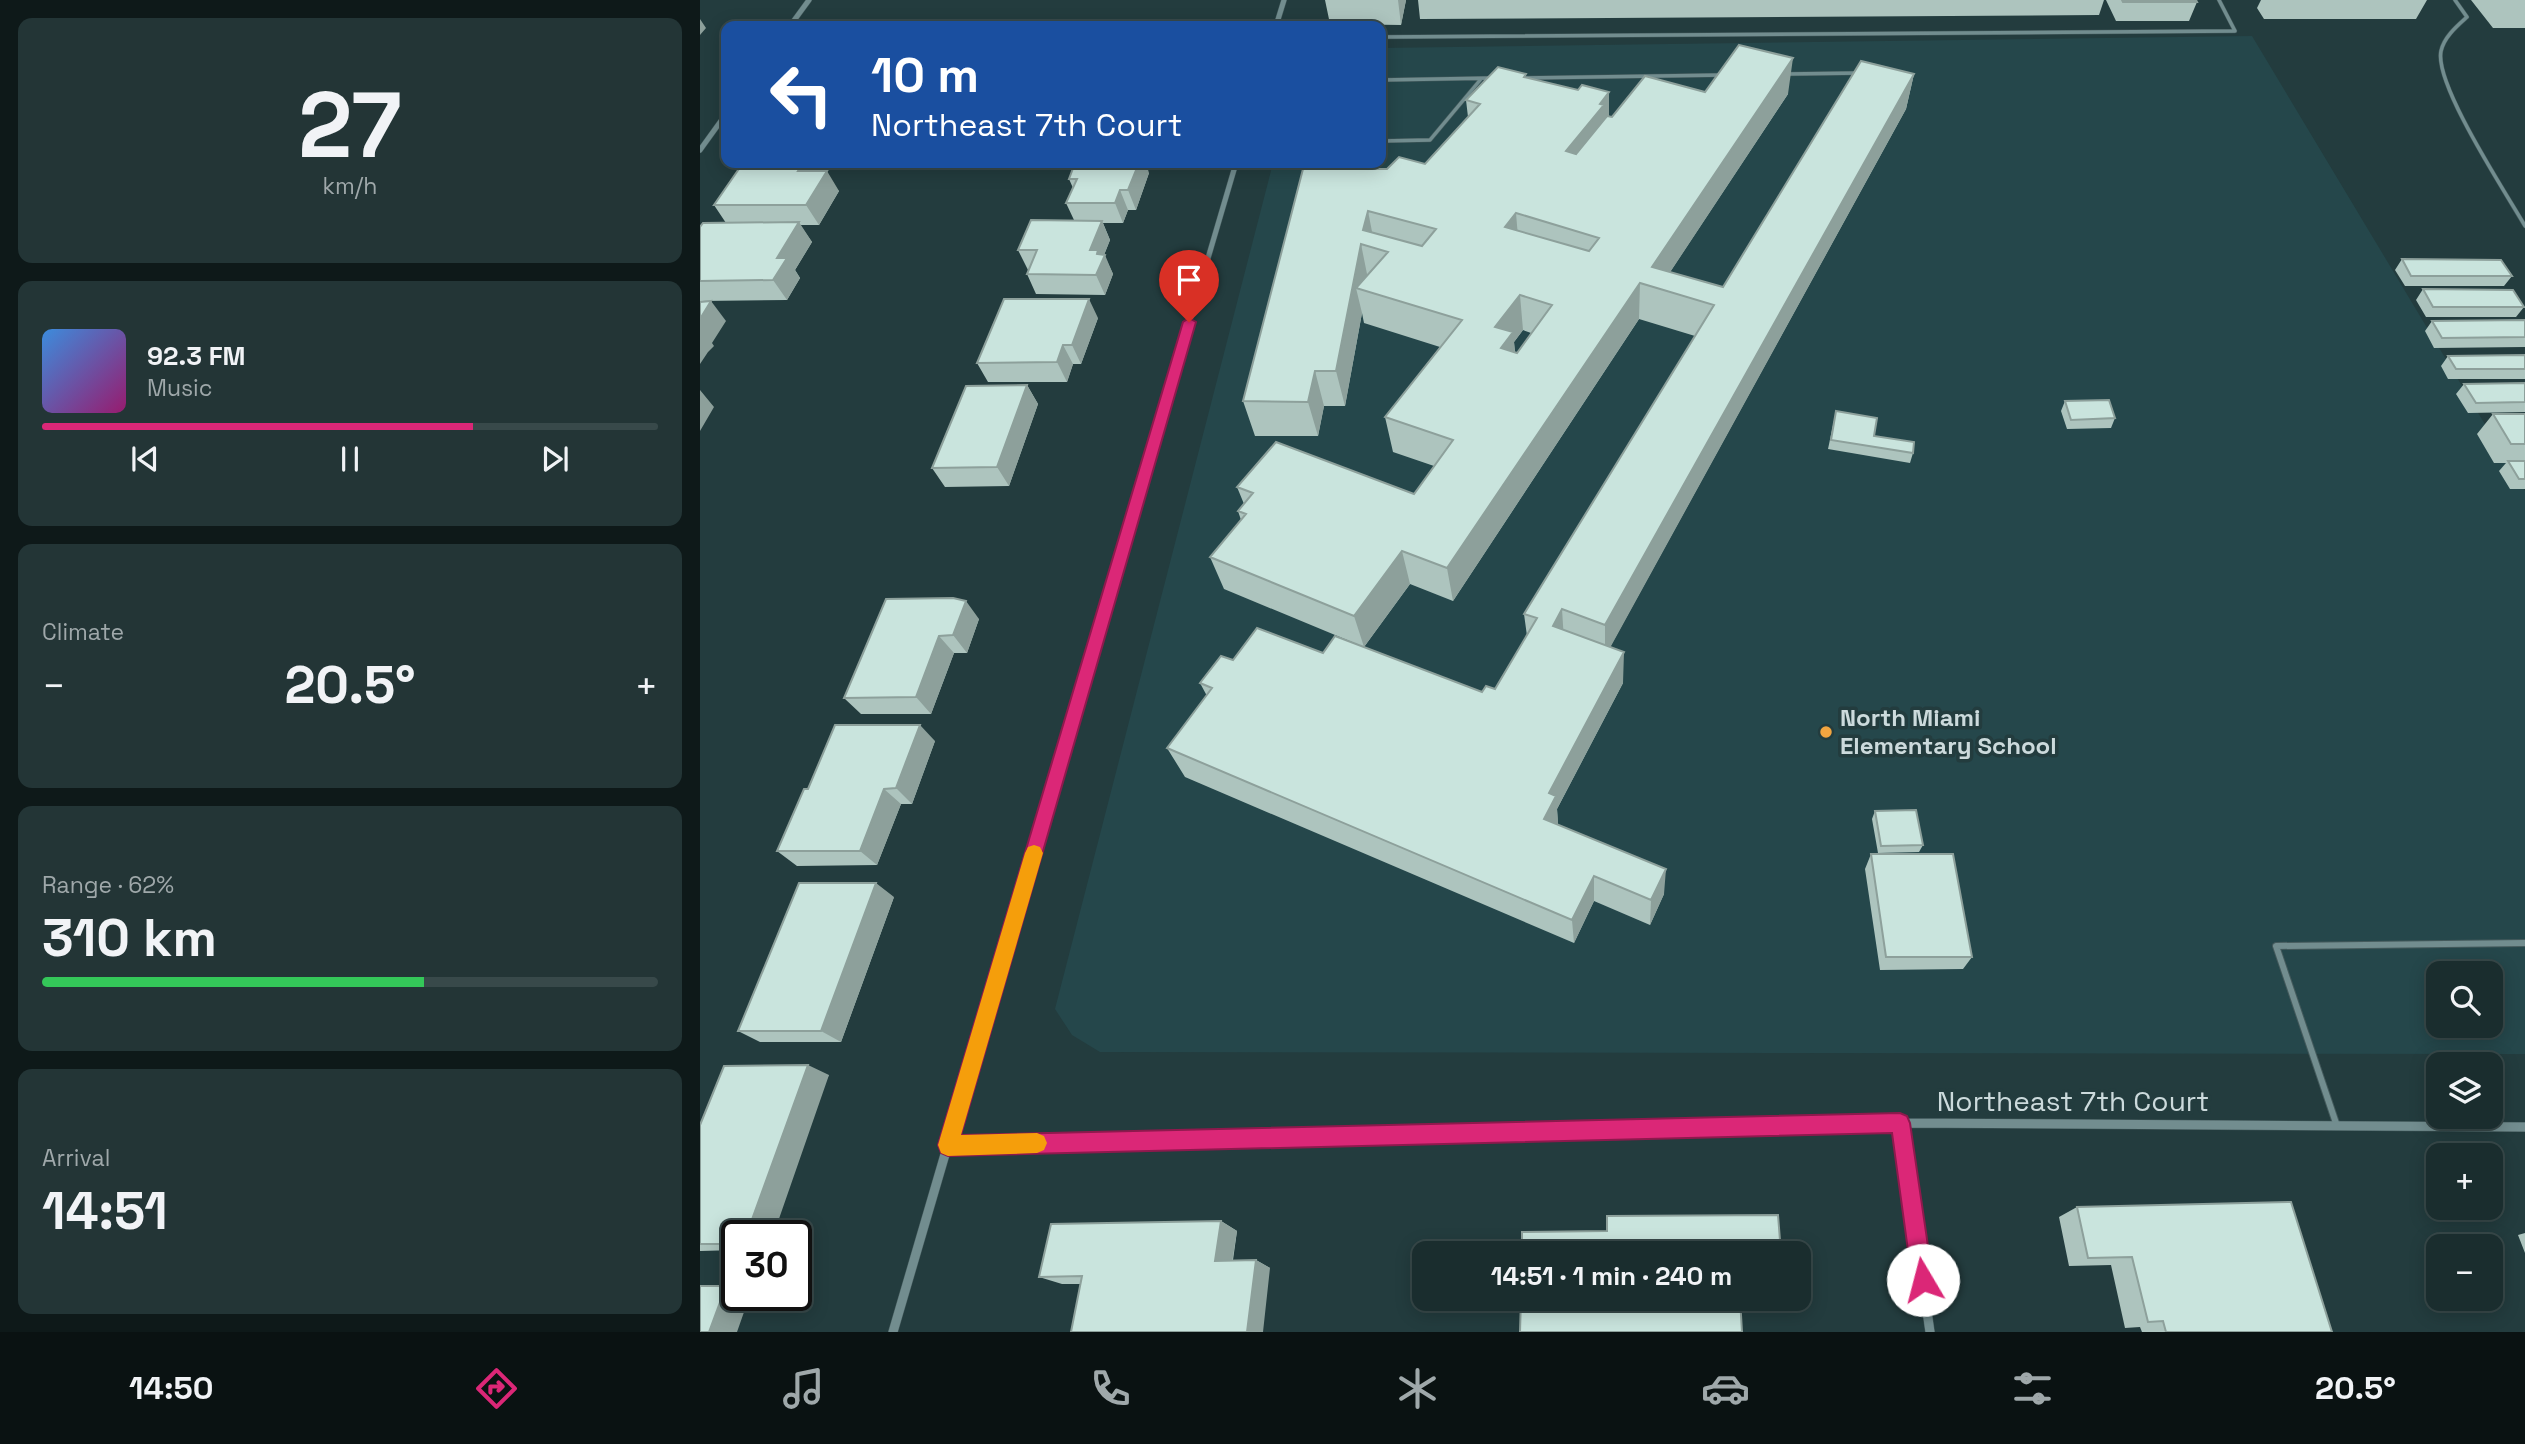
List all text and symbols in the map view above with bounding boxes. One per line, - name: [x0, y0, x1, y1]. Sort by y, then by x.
- text: 10 m: [871, 44, 979, 106]
- icon: left: [756, 49, 847, 140]
- text: 27: [298, 67, 402, 184]
- text: Northeast 7th Court: [871, 105, 1182, 145]
- text: km/h: [323, 171, 377, 201]
- pin: [1159, 250, 1219, 322]
- icon: arrive: [1170, 261, 1208, 299]
- text: 92.3 FM: [147, 339, 246, 373]
- text: Music: [147, 373, 212, 403]
- icon: previous: [126, 440, 164, 478]
- icon: pause: [331, 440, 369, 478]
- icon: next: [536, 440, 574, 478]
- text: Climate: [42, 617, 124, 647]
- text: 20.5°: [284, 652, 416, 718]
- text: −: [42, 662, 66, 710]
- text: +: [634, 662, 658, 710]
- place label: North Miami Elementary School: [1840, 702, 2057, 761]
- marker: North Miami Elementary School: [1818, 724, 1834, 740]
- text: Range · 62%: [42, 870, 174, 900]
- text: 310 km: [42, 905, 217, 971]
- map controls: [2426, 961, 2503, 1311]
- button: search: [2426, 961, 2503, 1038]
- button: layers: [2426, 1052, 2503, 1129]
- street label: Northeast 7th Court: [1937, 1083, 2209, 1119]
- text: Arrival: [42, 1143, 110, 1173]
- button: +: [2426, 1143, 2503, 1220]
- text: 14:51: [42, 1178, 168, 1244]
- speed limit sign: 30: [721, 1220, 812, 1311]
- button: −: [2426, 1234, 2503, 1311]
- position arrow: [1886, 1243, 1960, 1317]
- text: 14:51 · 1 min · 240 m: [1491, 1259, 1732, 1293]
- icon: directions: [472, 1364, 521, 1413]
- icon: music: [779, 1364, 828, 1413]
- icon: phone: [1086, 1364, 1135, 1413]
- icon: climate: [1393, 1364, 1442, 1413]
- icon: car: [1701, 1364, 1750, 1413]
- icon: filters: [2008, 1364, 2057, 1413]
- text: 14:50: [129, 1368, 213, 1408]
- text: 20.5°: [2315, 1368, 2396, 1408]

